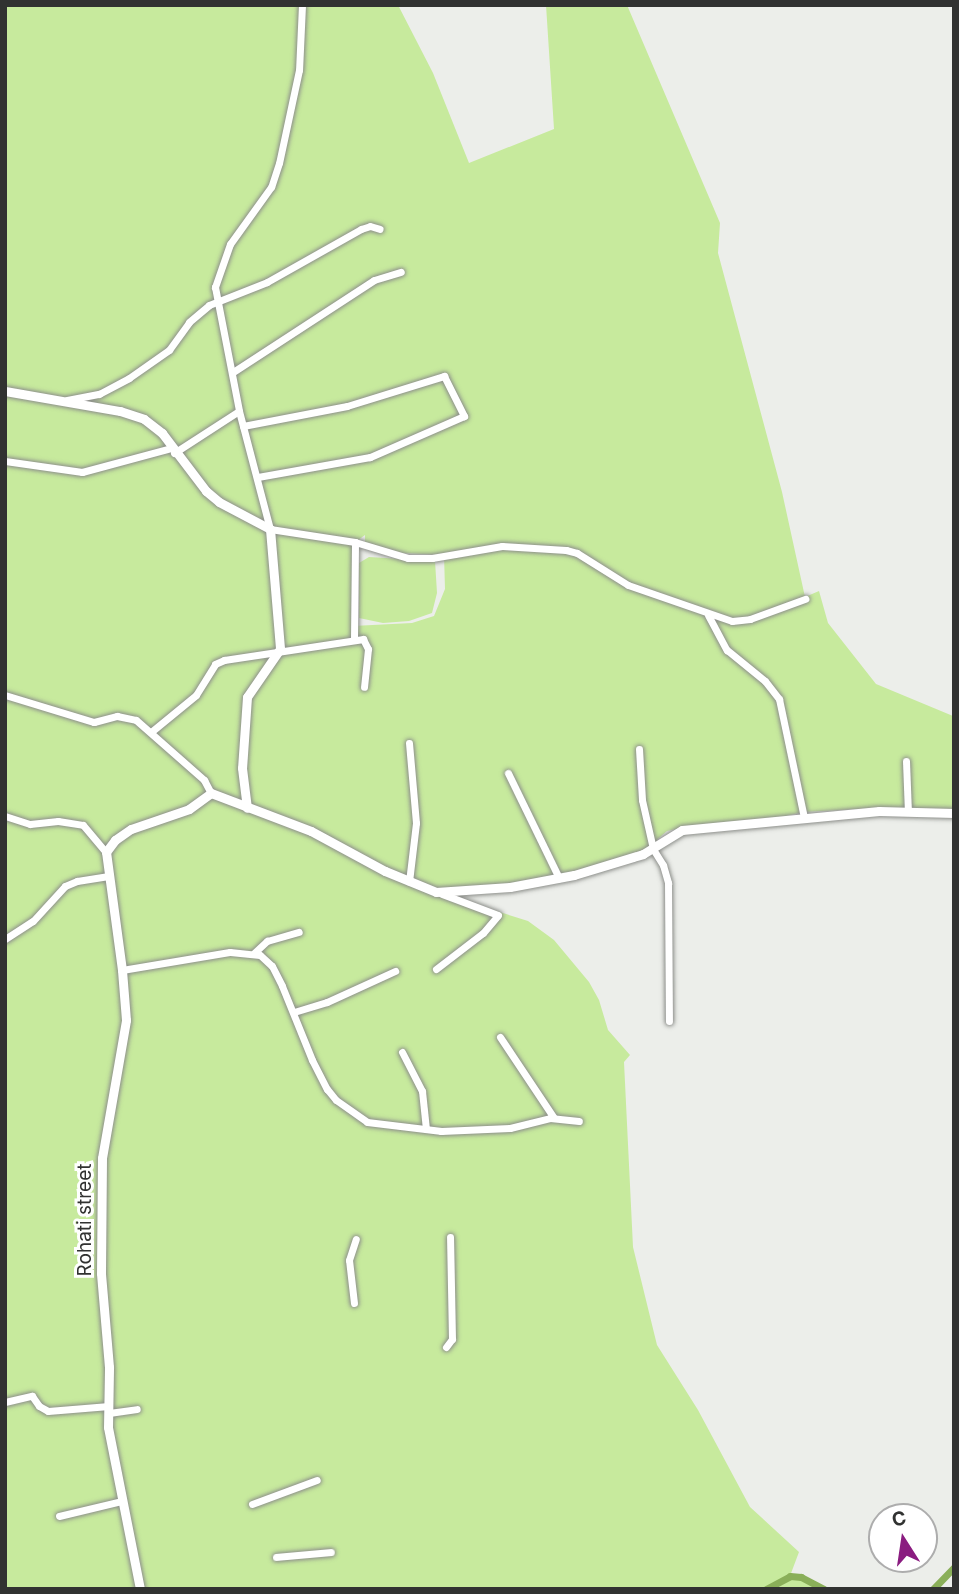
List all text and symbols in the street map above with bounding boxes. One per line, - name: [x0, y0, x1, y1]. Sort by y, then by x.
- street label: Rohati street: [74, 1164, 96, 1276]
- north arrow: [868, 1503, 938, 1573]
- text: С: [890, 1506, 908, 1532]

